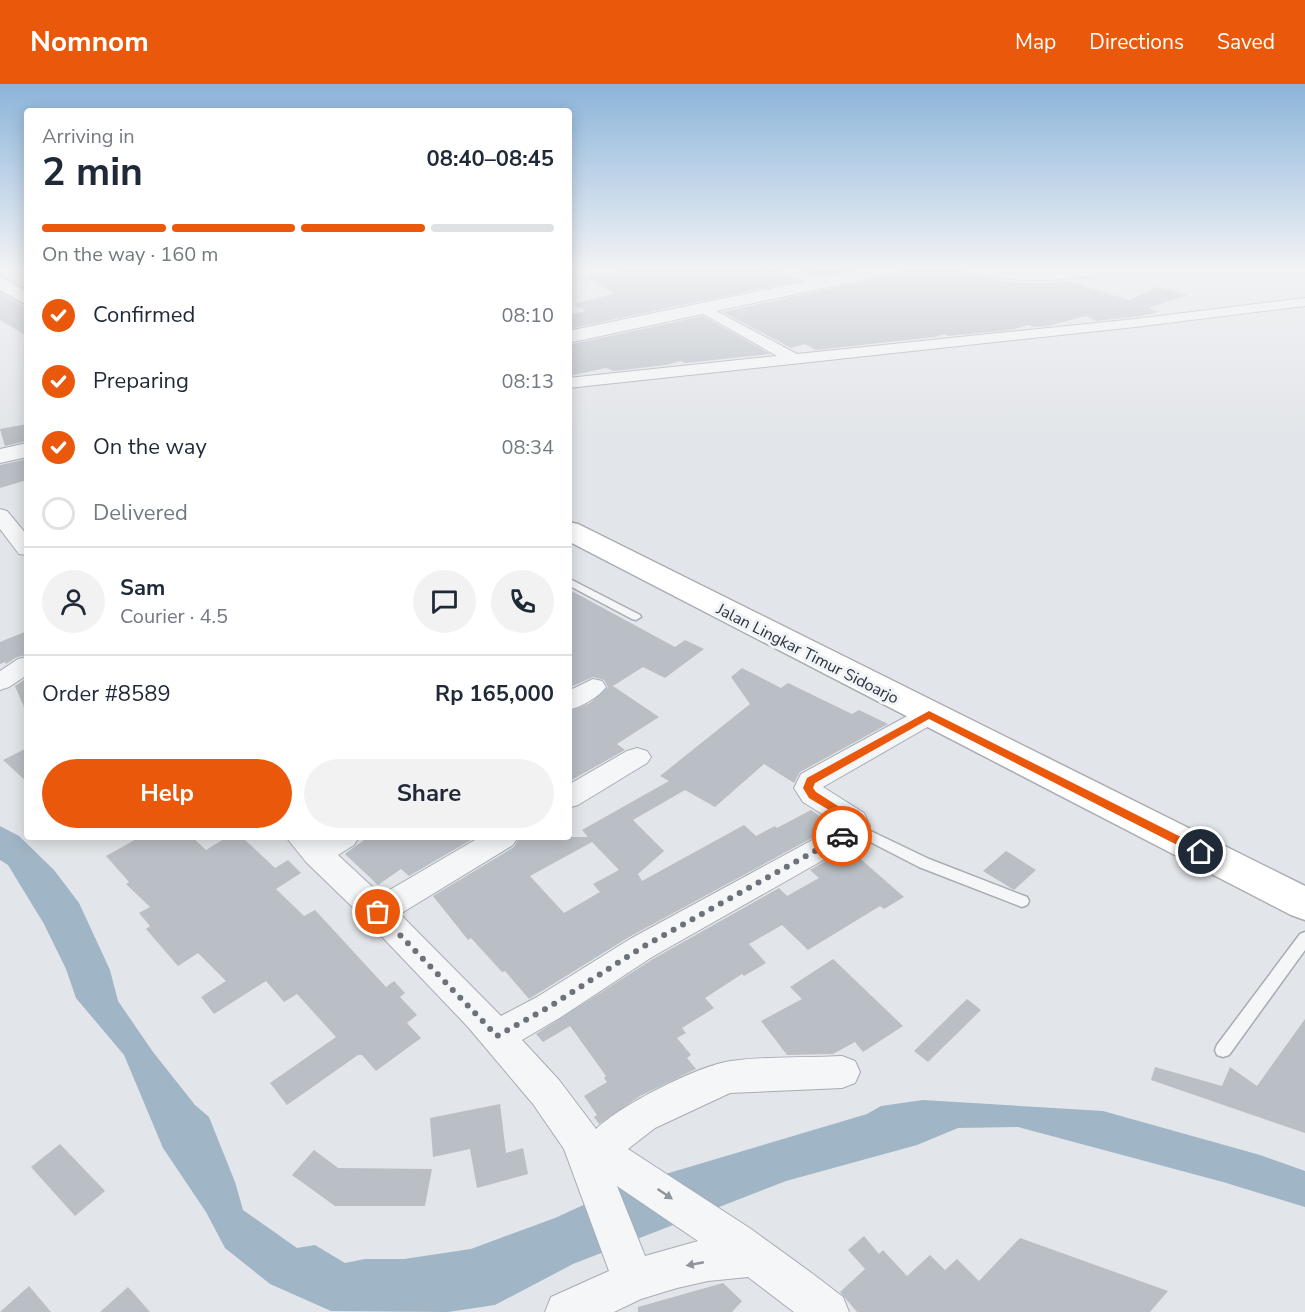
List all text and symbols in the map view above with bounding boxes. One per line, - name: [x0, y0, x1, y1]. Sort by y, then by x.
- text: Nomnom: [30, 23, 149, 61]
- text: Map: [1015, 28, 1056, 56]
- text: Directions: [1089, 28, 1184, 56]
- text: Saved: [1217, 28, 1275, 56]
- text: Arriving in: [42, 123, 135, 150]
- text: 08:40–08:45: [426, 144, 554, 174]
- text: 2 min: [42, 146, 143, 199]
- text: On the way · 160 m: [42, 241, 218, 268]
- icon: check: [42, 299, 75, 332]
- text: Confirmed: [93, 300, 195, 330]
- text: 08:10: [501, 302, 554, 329]
- icon: check: [42, 365, 75, 398]
- text: Preparing: [93, 366, 189, 396]
- text: 08:13: [501, 368, 554, 395]
- icon: check: [42, 431, 75, 464]
- text: On the way: [93, 432, 207, 462]
- text: 08:34: [501, 434, 554, 461]
- text: Delivered: [93, 498, 188, 528]
- button: person: [42, 570, 105, 633]
- button: chat: [413, 570, 476, 633]
- button: phone: [491, 570, 554, 633]
- text: Sam: [120, 573, 165, 603]
- street label: Jalan Lingkar Timur Sidoarjo: [712, 598, 902, 710]
- text: Courier · 4.5: [120, 603, 228, 630]
- text: Order #8589: [42, 679, 171, 709]
- text: Rp 165,000: [435, 679, 554, 709]
- button: Help: [42, 759, 292, 828]
- button: Share: [304, 759, 554, 828]
- courier: [812, 806, 872, 866]
- icon: car: [826, 820, 859, 853]
- pin: [1175, 826, 1226, 877]
- icon: home: [1184, 835, 1217, 868]
- pin: [352, 886, 403, 937]
- icon: bag: [361, 895, 394, 928]
- one-way arrow: [657, 1188, 673, 1199]
- one-way arrow: [685, 1260, 704, 1269]

